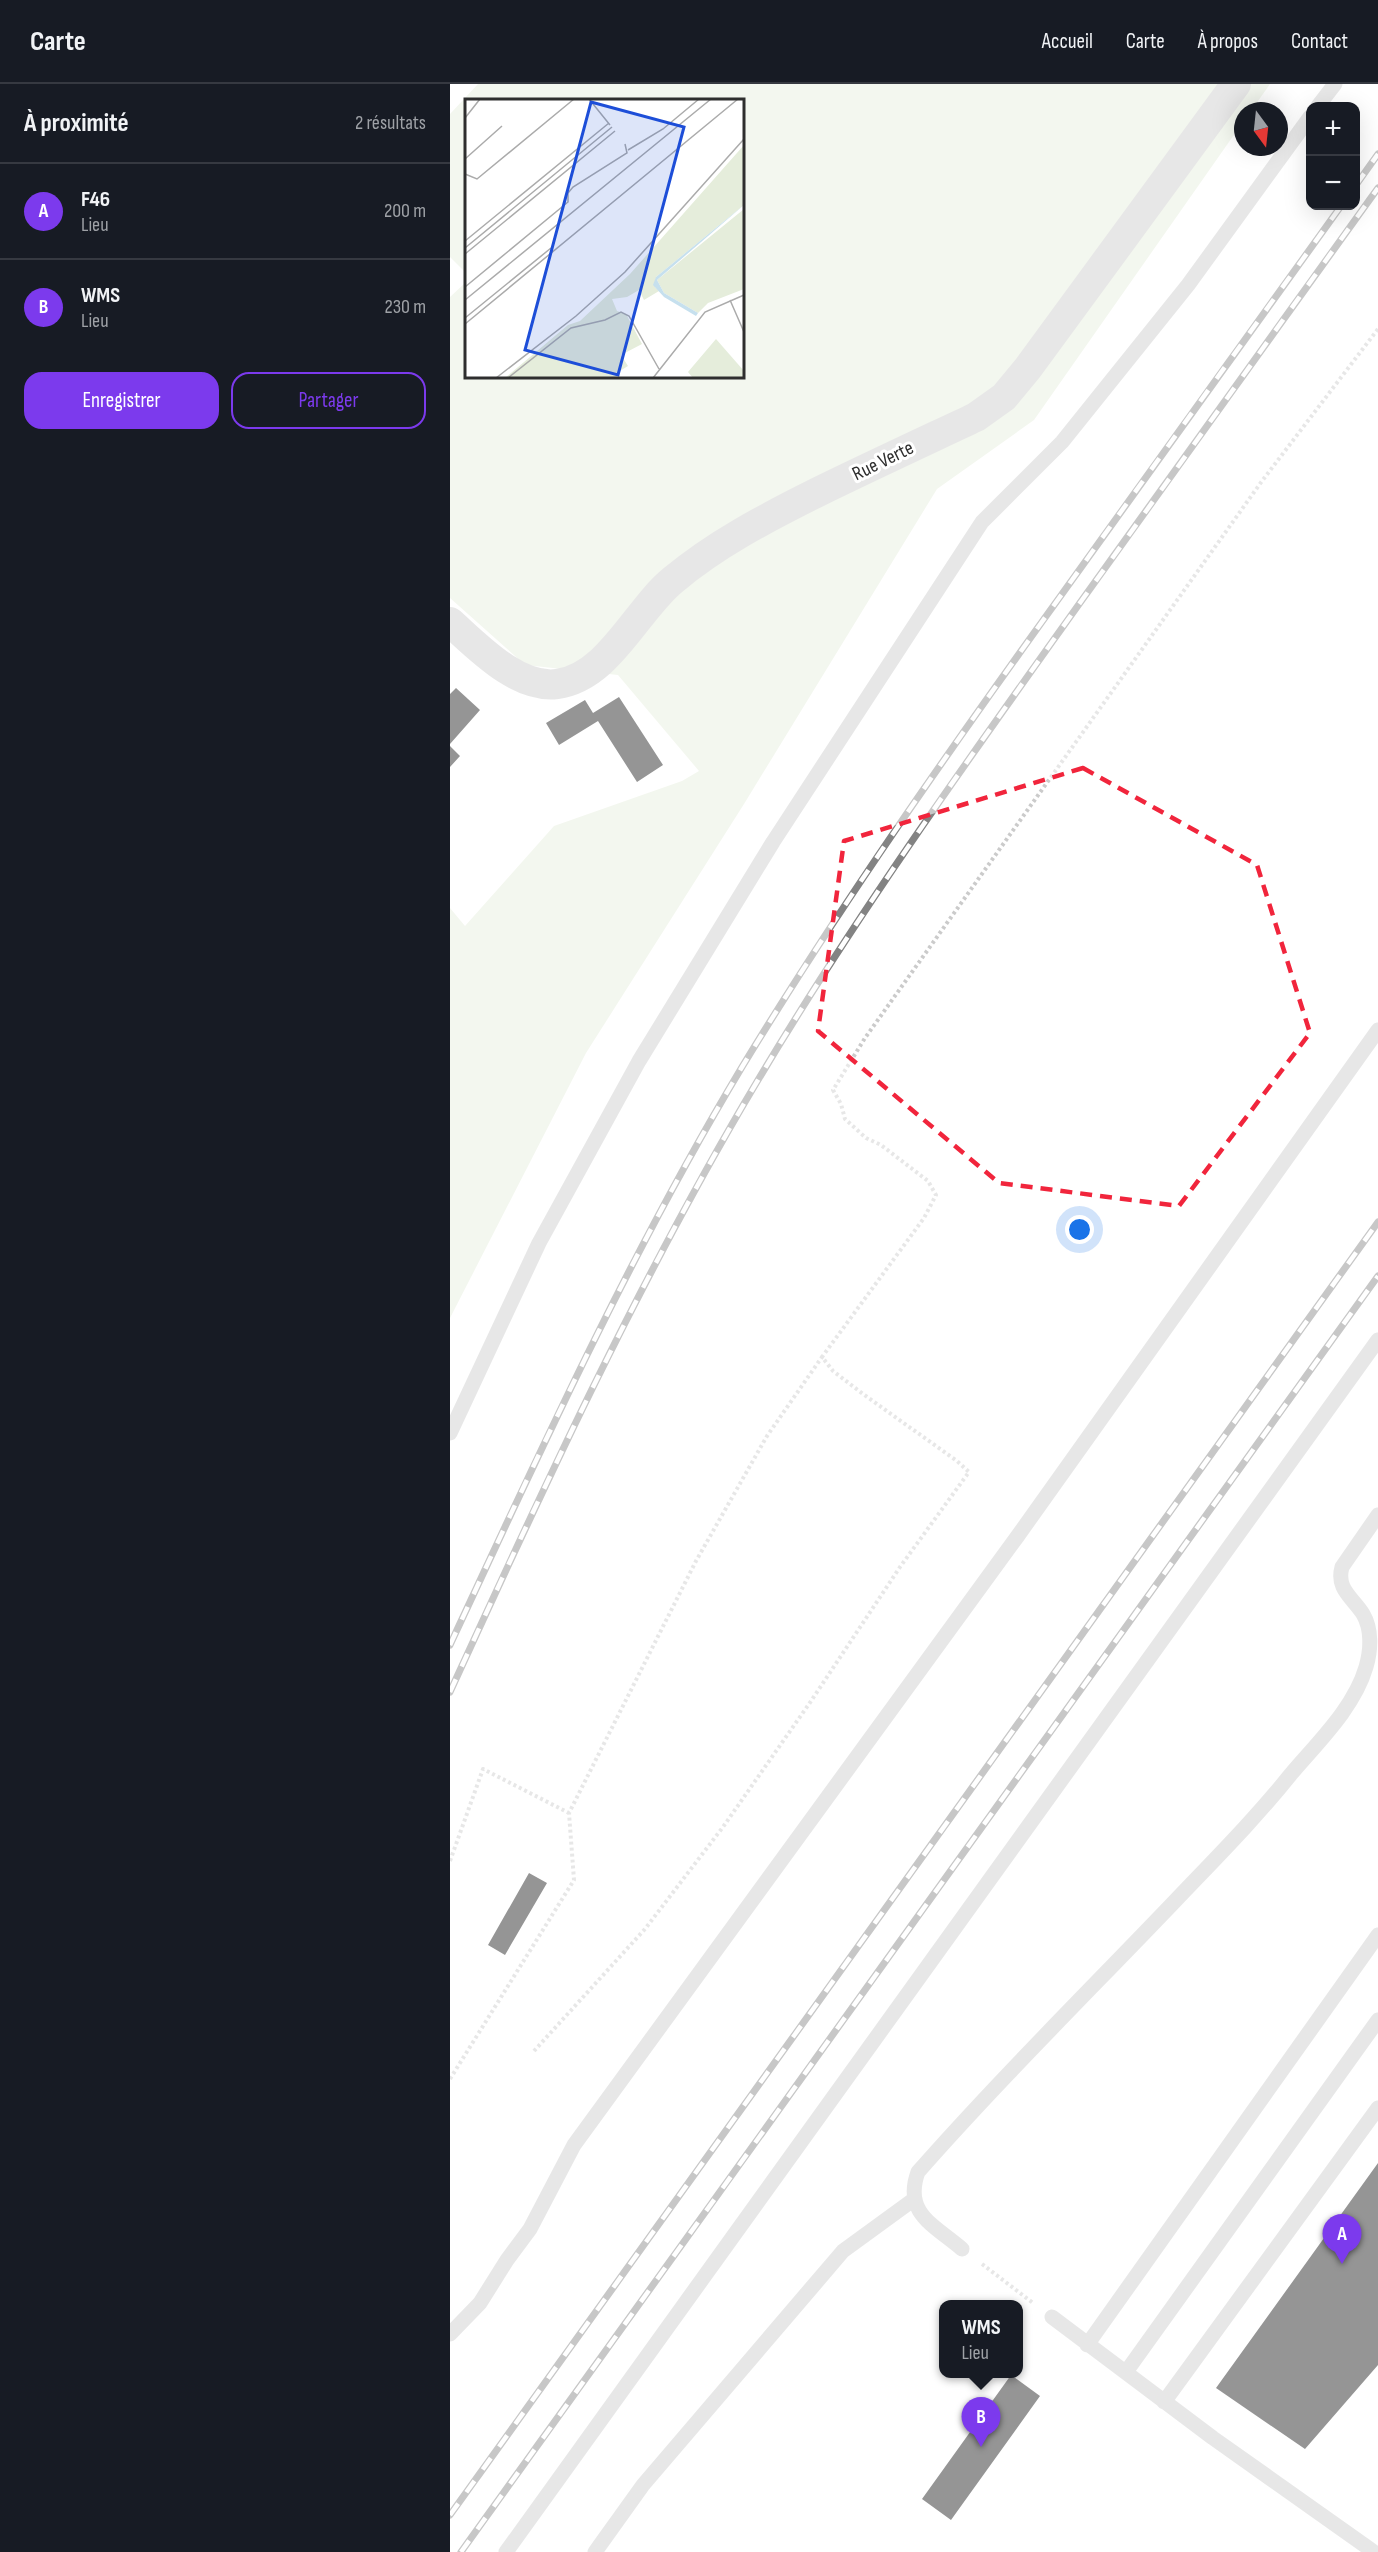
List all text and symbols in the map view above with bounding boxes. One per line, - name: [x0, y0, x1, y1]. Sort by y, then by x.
- text: Carte: [30, 25, 86, 58]
- text: Accueil: [1042, 29, 1093, 54]
- text: Carte: [1126, 29, 1165, 54]
- text: À propos: [1198, 29, 1258, 54]
- text: Contact: [1291, 29, 1348, 54]
- inset map: [465, 99, 744, 378]
- north arrow: [1234, 102, 1288, 156]
- map controls: [1306, 102, 1360, 210]
- button: +: [1306, 102, 1360, 156]
- text: À proximité: [24, 108, 129, 139]
- text: 2 résultats: [355, 111, 426, 135]
- button: −: [1306, 156, 1360, 210]
- text: F46: [81, 186, 110, 213]
- text: A: [39, 199, 48, 223]
- text: 200 m: [384, 199, 426, 223]
- text: Lieu: [81, 213, 109, 237]
- text: WMS: [81, 282, 120, 309]
- text: B: [39, 295, 48, 319]
- text: 230 m: [384, 295, 426, 319]
- text: Lieu: [81, 309, 109, 333]
- button: Enregistrer: [24, 372, 219, 429]
- button: Partager: [231, 372, 426, 429]
- street label: Rue Verte: [848, 436, 918, 486]
- your location: [1065, 1215, 1094, 1244]
- pin: A: [1322, 2214, 1362, 2264]
- popup: [939, 2300, 1023, 2378]
- text: WMS: [961, 2314, 1001, 2341]
- text: Lieu: [961, 2341, 989, 2365]
- pin: B: [962, 2398, 1000, 2447]

